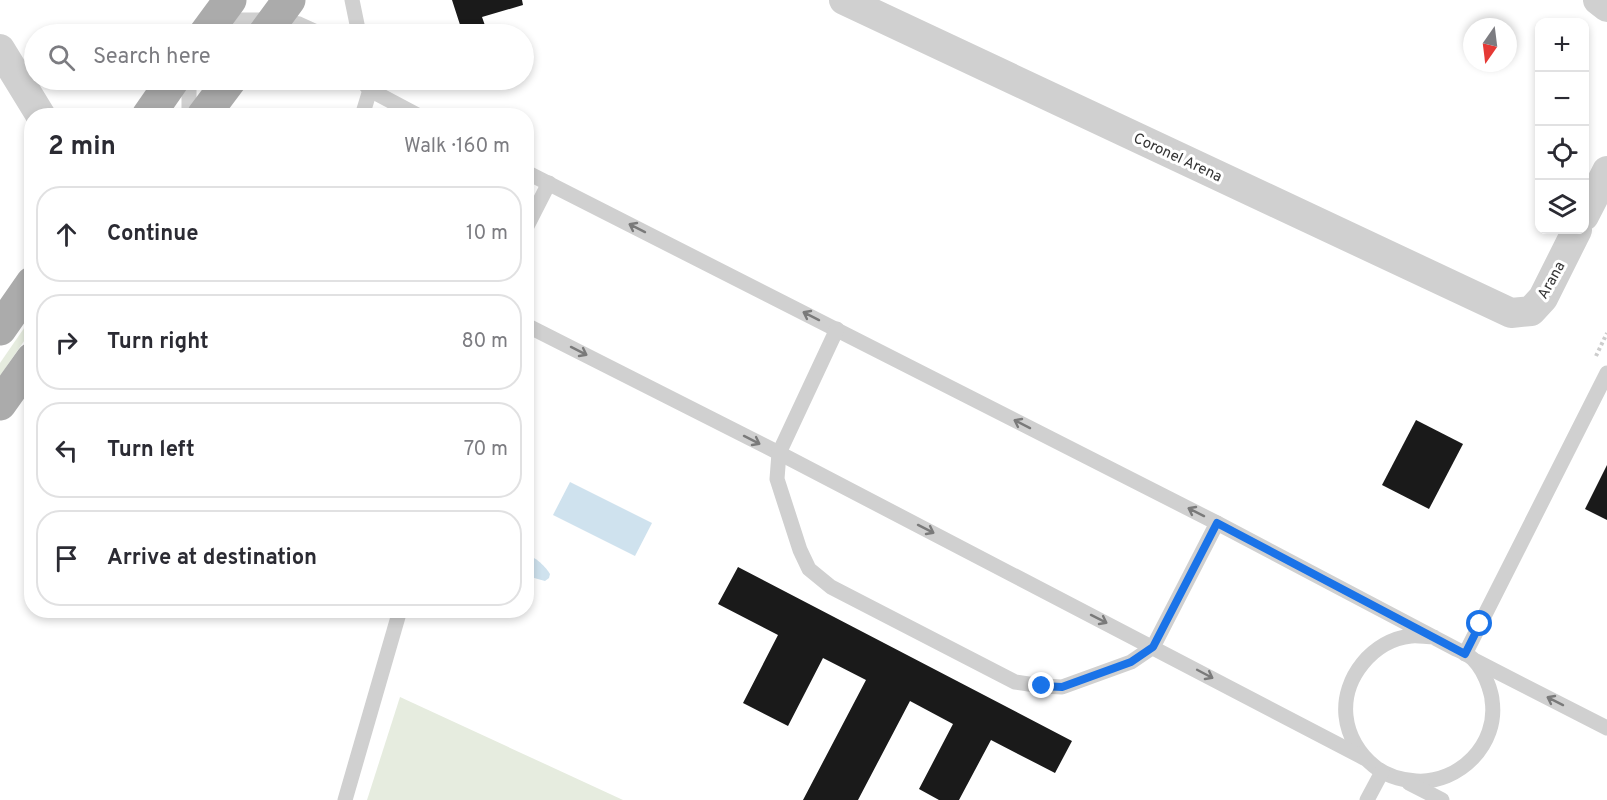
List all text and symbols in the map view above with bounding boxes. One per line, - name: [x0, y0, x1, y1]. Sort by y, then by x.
- north arrow: [1463, 18, 1517, 72]
- map controls: [1535, 18, 1589, 234]
- button: +: [1535, 18, 1589, 72]
- search box: [24, 24, 534, 90]
- icon: search: [45, 41, 78, 74]
- text: Search here: [93, 44, 211, 71]
- button: −: [1535, 72, 1589, 126]
- button: locate: [1535, 126, 1589, 180]
- street label: Coronel Arena: [1130, 130, 1225, 187]
- text: 2 min: [48, 131, 116, 164]
- text: Walk · 160 m: [404, 134, 510, 160]
- button: layers: [1535, 180, 1589, 234]
- icon: ahead: [50, 218, 83, 251]
- text: Continue: [107, 221, 198, 248]
- text: 10 m: [466, 221, 508, 247]
- one-way arrow: [629, 222, 646, 234]
- street label: Arana: [1534, 259, 1570, 303]
- one-way arrow: [802, 310, 820, 322]
- icon: right: [50, 326, 83, 359]
- text: Turn right: [107, 329, 209, 356]
- text: 80 m: [462, 329, 508, 355]
- one-way arrow: [569, 346, 587, 358]
- one-way arrow: [1014, 418, 1032, 429]
- icon: left: [50, 434, 83, 467]
- one-way arrow: [743, 435, 761, 446]
- text: Turn left: [107, 437, 195, 464]
- text: 70 m: [464, 437, 508, 463]
- one-way arrow: [1187, 506, 1205, 518]
- one-way arrow: [916, 524, 934, 535]
- icon: arrive: [50, 542, 83, 575]
- text: Arrive at destination: [107, 545, 317, 572]
- route start: [1466, 610, 1492, 636]
- one-way arrow: [1089, 614, 1107, 625]
- one-way arrow: [1196, 668, 1213, 680]
- route end: [1028, 672, 1054, 698]
- one-way arrow: [1547, 695, 1564, 707]

